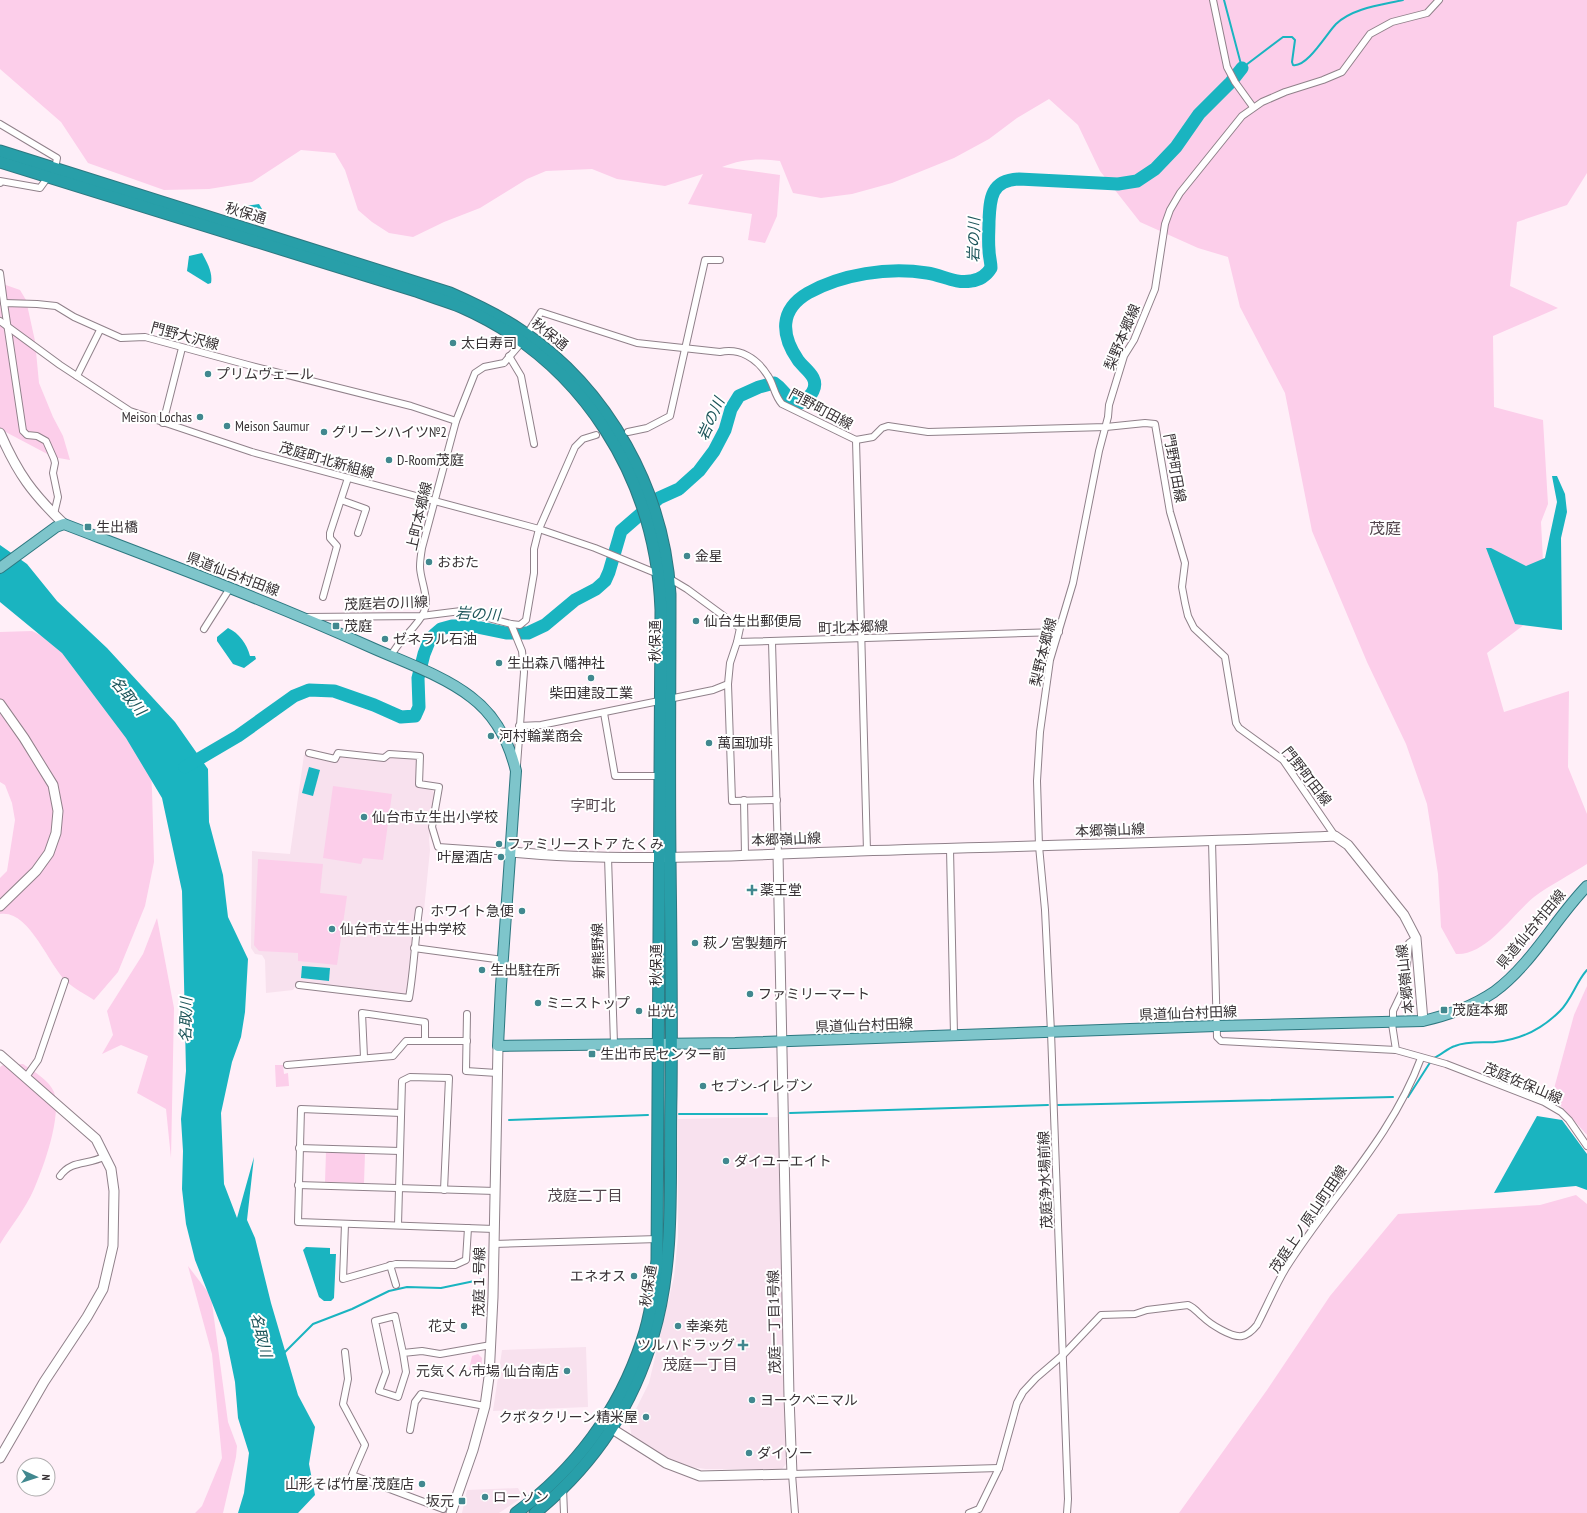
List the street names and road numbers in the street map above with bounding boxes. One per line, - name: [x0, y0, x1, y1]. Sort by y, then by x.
- street label: 秋保通: [223, 198, 269, 228]
- street label: 梨野本郷線: [1100, 301, 1144, 373]
- street label: 秋保通: [528, 314, 572, 354]
- street label: 門野大沢線: [149, 318, 221, 354]
- street label: 門野町田線: [786, 385, 856, 433]
- street label: 門野町田線: [1160, 432, 1190, 504]
- street label: 茂庭町北新組線: [277, 438, 377, 482]
- street label: 上町本郷線: [402, 480, 436, 552]
- street label: 県道仙台村田線: [184, 548, 282, 600]
- street label: 茂庭岩の川線: [344, 593, 428, 613]
- street label: 梨野本郷線: [1026, 616, 1060, 688]
- street label: 町北本郷線: [818, 617, 888, 637]
- street label: 秋保通: [646, 620, 664, 662]
- street label: 門野町田線: [1278, 743, 1336, 809]
- street label: 本郷嶺山線: [1075, 820, 1145, 840]
- street label: 本郷嶺山線: [751, 829, 821, 849]
- street label: 県道仙台村田線: [1493, 886, 1569, 972]
- street label: 新熊野線: [588, 923, 608, 979]
- street label: 本郷嶺山線: [1392, 943, 1418, 1015]
- street label: 秋保通: [647, 944, 665, 986]
- street label: 県道仙台村田線: [1139, 1002, 1237, 1024]
- street label: 県道仙台村田線: [815, 1014, 913, 1036]
- street label: 茂庭佐保山線: [1481, 1058, 1565, 1108]
- street label: 茂庭浄水場前線: [1034, 1131, 1056, 1229]
- street label: 茂庭上ノ原山町田線: [1265, 1162, 1351, 1276]
- street label: 茂庭１号線: [469, 1247, 489, 1317]
- street label: 秋保通: [636, 1264, 660, 1308]
- street label: 茂庭一丁目1号線: [764, 1270, 784, 1374]

